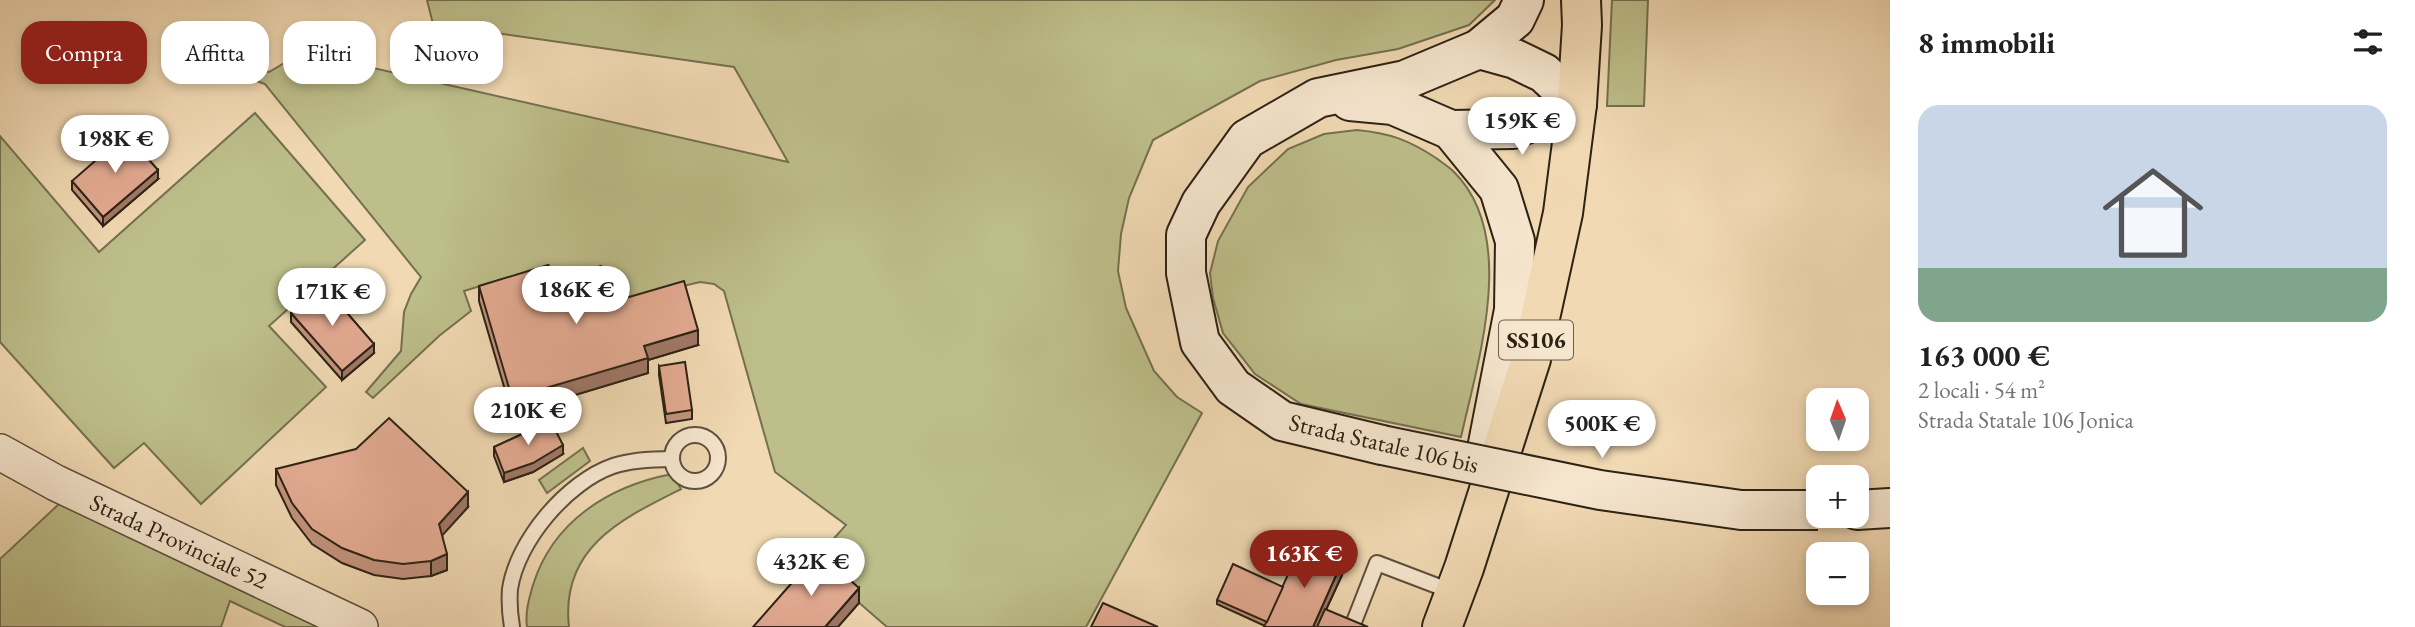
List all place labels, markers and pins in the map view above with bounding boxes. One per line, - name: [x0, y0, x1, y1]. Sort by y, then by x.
- pin: 159K €: [1465, 97, 1579, 157]
- pin: 198K €: [58, 116, 172, 175]
- pin: 186K €: [519, 266, 633, 326]
- pin: 171K €: [275, 268, 389, 328]
- pin: 210K €: [471, 388, 585, 447]
- pin: 500K €: [1545, 400, 1659, 460]
- pin: 163K €: [1247, 530, 1361, 590]
- pin: 432K €: [754, 538, 868, 598]

